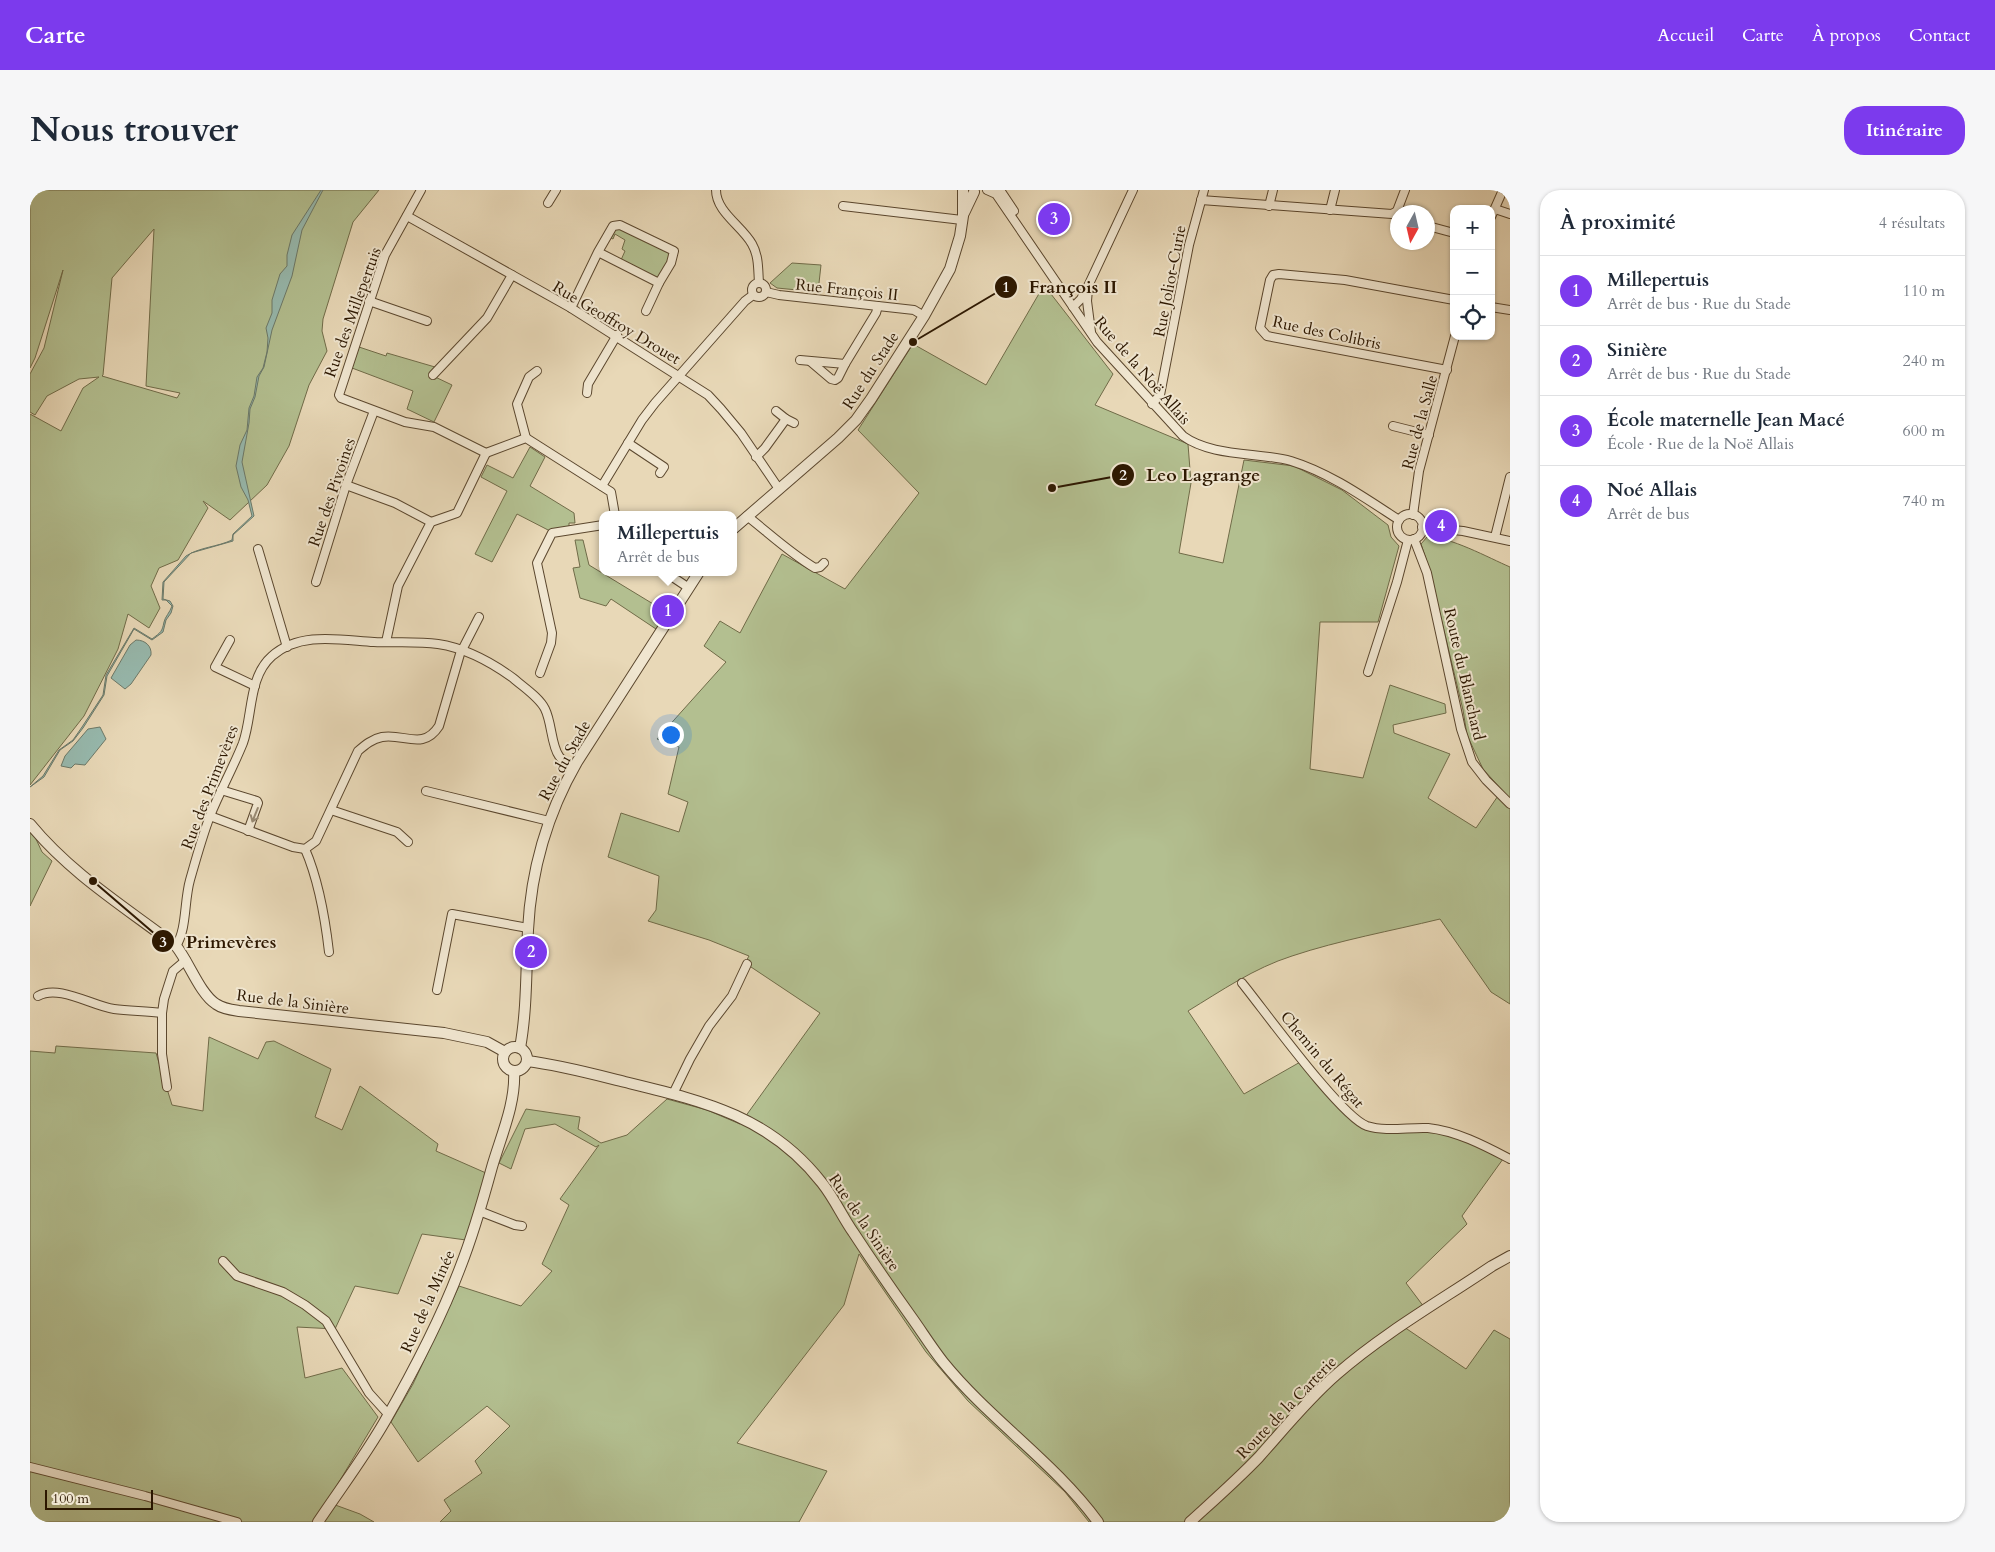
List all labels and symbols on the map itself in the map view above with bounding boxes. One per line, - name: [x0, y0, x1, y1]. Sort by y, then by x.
- pin: 3: [1038, 200, 1070, 238]
- north arrow: [1390, 205, 1435, 250]
- street label: Rue Joliot-Curie: [1148, 223, 1192, 339]
- street label: Rue des Millepertuis: [319, 244, 387, 381]
- callout: François II: [994, 271, 1127, 304]
- street label: Rue François II: [794, 274, 899, 306]
- text: François II: [1029, 275, 1117, 300]
- street label: Rue Geoffroy Drouet: [548, 276, 684, 370]
- text: 1: [1002, 277, 1010, 297]
- street label: Rue des Colibris: [1270, 311, 1383, 355]
- street label: Rue de la Noë Allais: [1089, 312, 1195, 430]
- street label: Rue du Stade: [837, 327, 904, 414]
- street label: Rue de la Salle: [1397, 373, 1443, 472]
- street label: Rue des Pivoines: [303, 435, 361, 550]
- callout: Leo Lagrange: [1111, 459, 1270, 492]
- text: Leo Lagrange: [1146, 463, 1260, 488]
- text: 2: [1119, 465, 1127, 485]
- pin: 4: [1425, 507, 1457, 545]
- pin: 1: [652, 592, 684, 630]
- street label: Route du Blanchard: [1438, 606, 1490, 743]
- street label: Rue du Stade: [534, 716, 596, 805]
- street label: Rue des Primevères: [176, 722, 244, 853]
- your location: [658, 722, 684, 748]
- one-way arrow: [250, 807, 259, 822]
- callout: Primevères: [151, 925, 286, 958]
- text: Primevères: [186, 930, 276, 955]
- text: 3: [159, 932, 167, 952]
- pin: 2: [515, 933, 547, 971]
- street label: Rue de la Sinière: [235, 984, 350, 1020]
- street label: Chemin du Régat: [1275, 1006, 1369, 1113]
- street label: Rue de la Sinière: [823, 1169, 905, 1276]
- street label: Rue de la Minée: [395, 1247, 460, 1356]
- street label: Route de la Carterie: [1232, 1351, 1342, 1464]
- scale bar: [45, 1487, 152, 1510]

